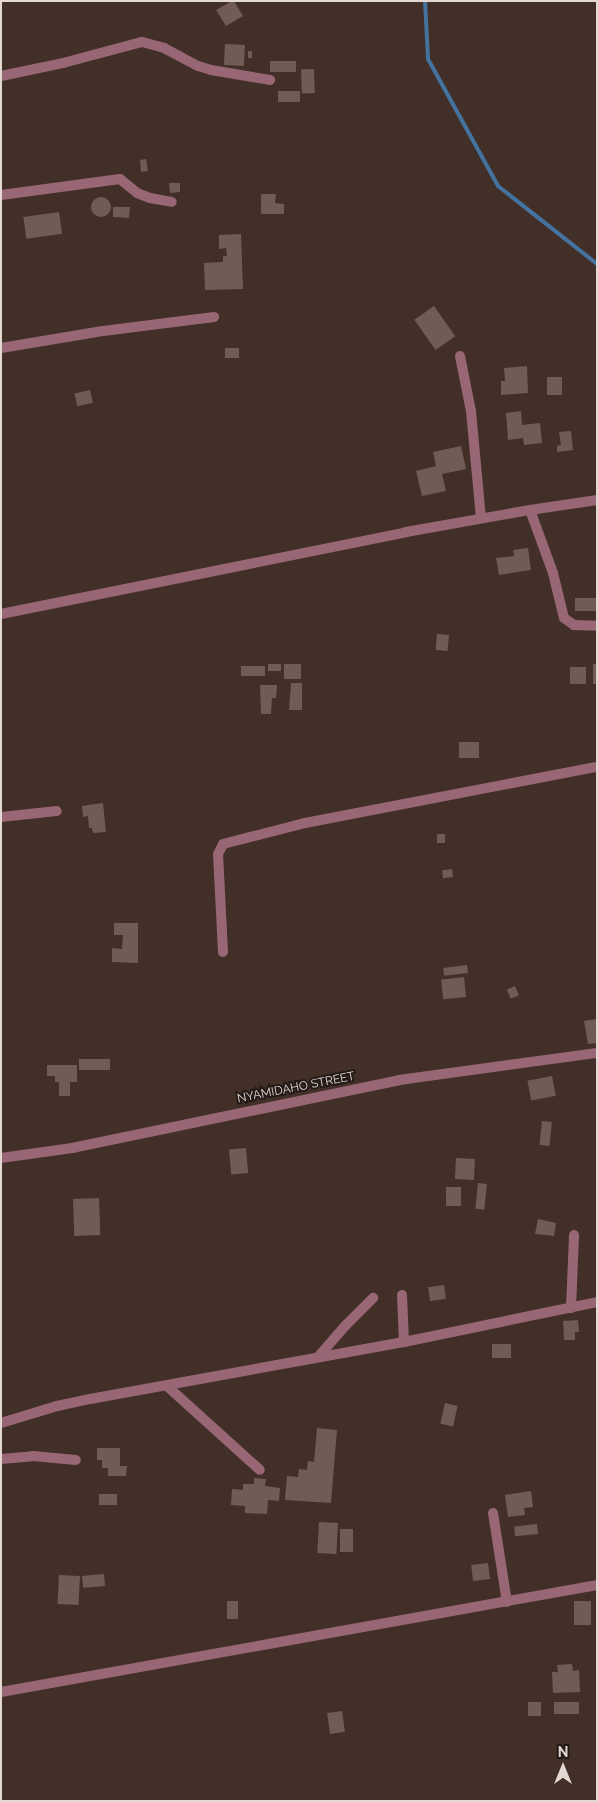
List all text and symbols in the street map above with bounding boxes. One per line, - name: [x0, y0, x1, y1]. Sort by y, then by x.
- street label: NYAMIDAHO STREET: [236, 1070, 356, 1106]
- north arrow: [538, 1742, 588, 1792]
- text: N: [558, 1744, 568, 1760]

